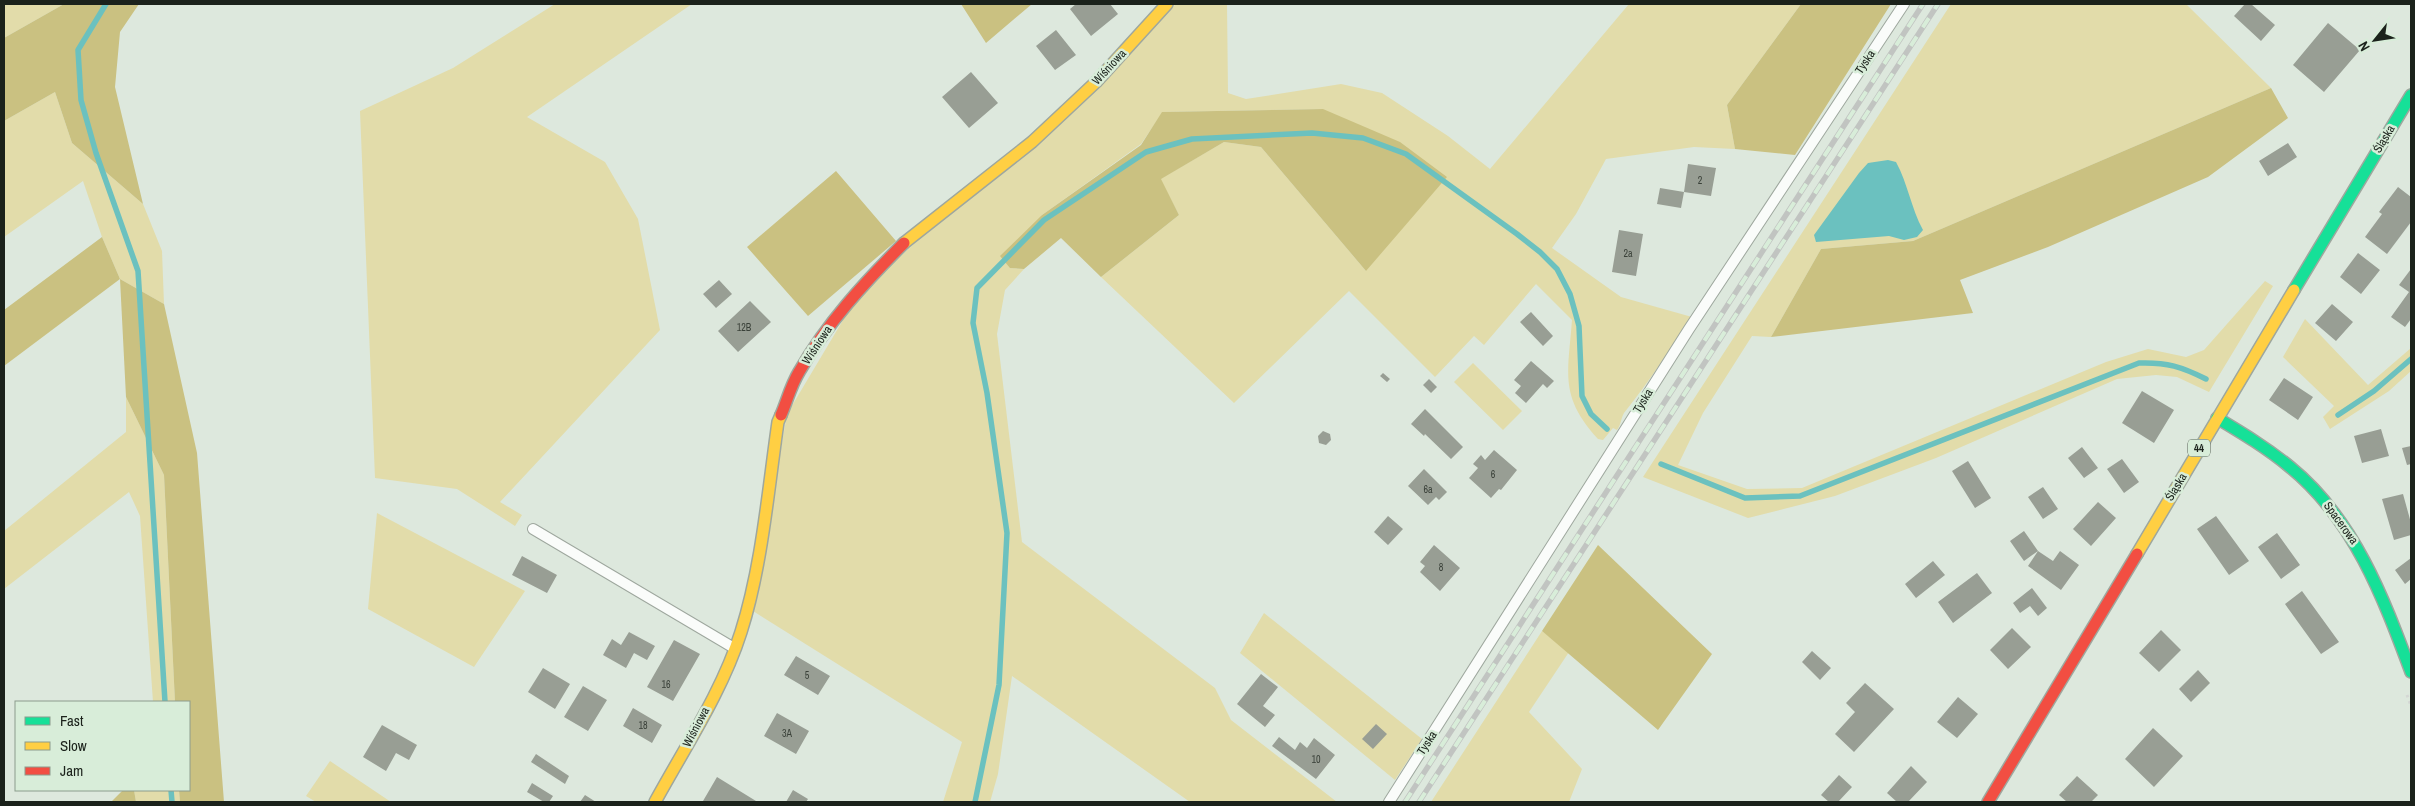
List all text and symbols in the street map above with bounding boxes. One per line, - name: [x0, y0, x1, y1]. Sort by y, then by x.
- north arrow: [2350, 15, 2400, 65]
- text: N: [2354, 38, 2374, 55]
- street label: Wiśniowa: [1088, 45, 1130, 88]
- street label: Tyska: [1851, 46, 1879, 77]
- street label: Śląska: [2370, 122, 2399, 156]
- house number: 2: [1698, 174, 1703, 187]
- house number: 2a: [1623, 247, 1633, 260]
- house number: 12B: [737, 321, 752, 334]
- street label: Wiśniowa: [798, 322, 836, 367]
- street label: Tyska: [1629, 385, 1657, 416]
- road number: 44: [2188, 439, 2210, 456]
- house number: 6: [1491, 468, 1496, 481]
- street label: Śląska: [2162, 470, 2191, 504]
- house number: 6a: [1423, 483, 1433, 496]
- street label: Spacerowa: [2320, 498, 2362, 548]
- house number: 8: [1439, 561, 1444, 574]
- house number: 5: [805, 669, 810, 682]
- house number: 16: [661, 678, 671, 691]
- legend: [15, 701, 190, 791]
- street label: Wiśniowa: [679, 704, 713, 750]
- text: Fast: [60, 710, 84, 731]
- house number: 18: [638, 719, 648, 732]
- house number: 3A: [782, 727, 793, 740]
- street label: Tyska: [1413, 727, 1441, 758]
- text: Slow: [60, 735, 87, 756]
- house number: 10: [1311, 753, 1321, 766]
- text: Jam: [60, 760, 83, 781]

